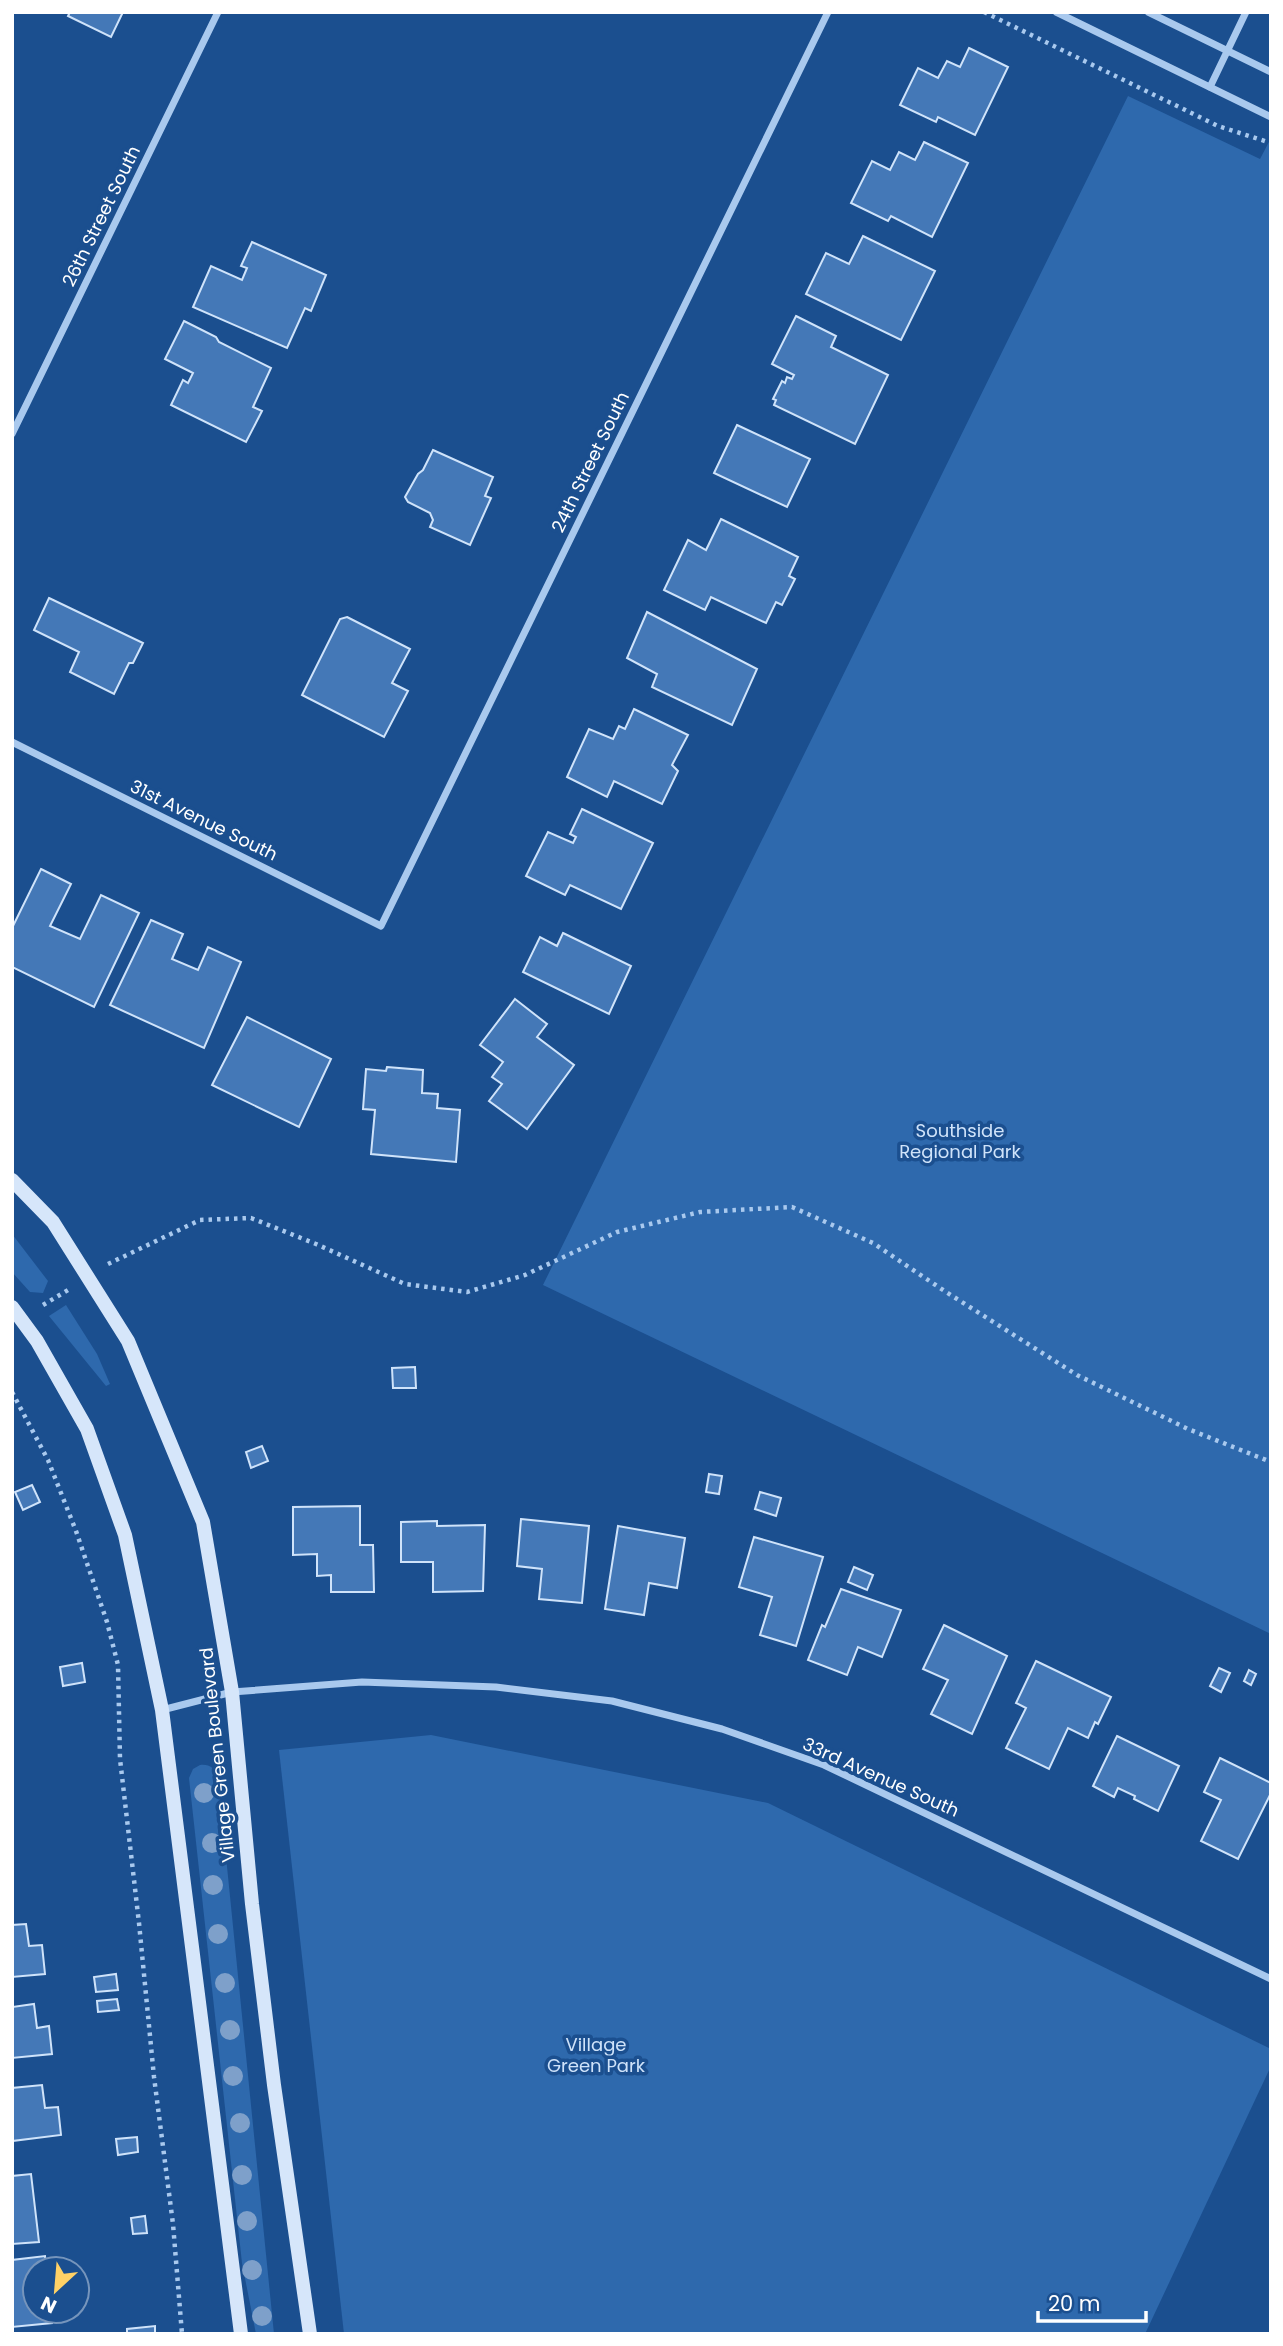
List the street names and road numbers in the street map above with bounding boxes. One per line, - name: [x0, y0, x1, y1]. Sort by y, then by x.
- street label: 26th Street South: [56, 141, 146, 291]
- street label: 24th Street South: [545, 387, 635, 537]
- street label: 31st Avenue South: [126, 773, 282, 867]
- street label: Village Green Boulevard: [193, 1646, 241, 1864]
- street label: 33rd Avenue South: [799, 1731, 963, 1823]

